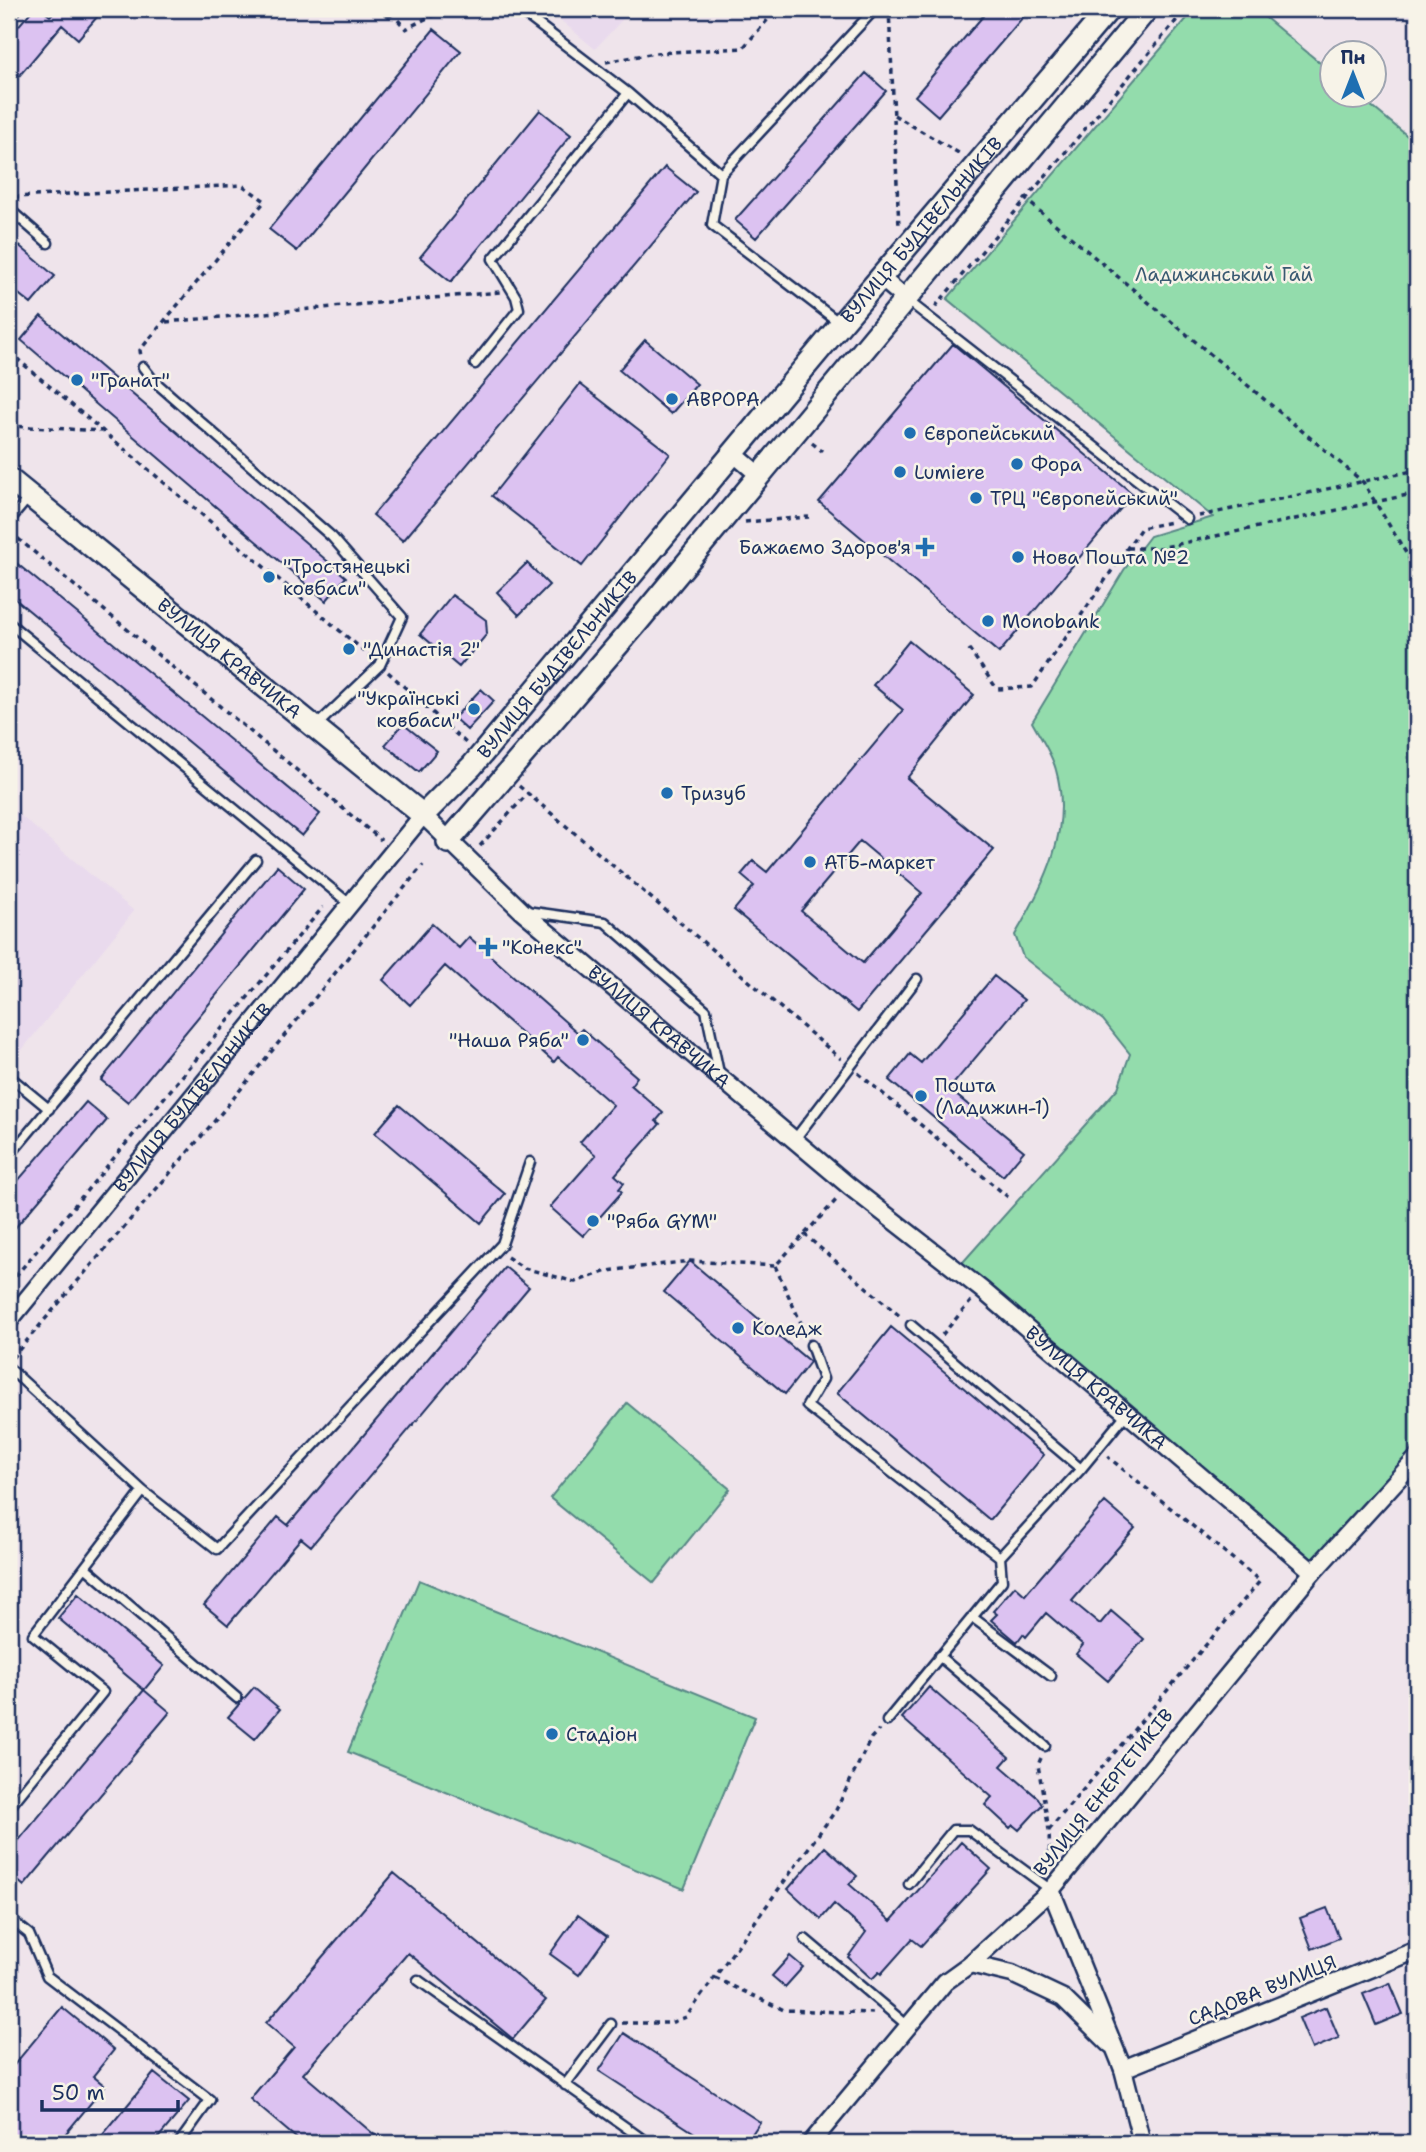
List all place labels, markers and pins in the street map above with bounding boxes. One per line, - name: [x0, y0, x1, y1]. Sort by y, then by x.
- place label: "Гранат": [91, 368, 170, 393]
- marker: "Гранат": [69, 372, 85, 388]
- place label: АВРОРА: [686, 387, 760, 412]
- marker: АВРОРА: [664, 391, 680, 407]
- place label: Європейський: [924, 421, 1055, 446]
- marker: Європейський: [902, 425, 918, 441]
- place label: Фора: [1031, 452, 1082, 477]
- marker: Фора: [1009, 456, 1025, 472]
- place label: Lumiere: [914, 460, 985, 485]
- marker: Lumiere: [892, 464, 908, 480]
- place label: ТРЦ "Європейський": [990, 486, 1178, 511]
- marker: ТРЦ "Європейський": [968, 490, 984, 506]
- place label: Бажаємо Здоров'я: [739, 535, 911, 560]
- marker: Бажаємо Здоров'я: [917, 539, 933, 555]
- place label: Нова Пошта №2: [1032, 545, 1189, 570]
- marker: Нова Пошта №2: [1010, 549, 1026, 565]
- place label: "Тростянецькі ковбаси": [283, 554, 411, 601]
- marker: "Тростянецькі ковбаси": [261, 569, 277, 585]
- place label: Monobank: [1002, 609, 1100, 634]
- marker: Monobank: [980, 613, 996, 629]
- place label: "Династія 2": [363, 637, 480, 662]
- marker: "Династія 2": [341, 641, 357, 657]
- place label: "Українські ковбаси": [357, 686, 460, 733]
- marker: "Українські ковбаси": [466, 701, 482, 717]
- place label: Тризуб: [681, 781, 746, 806]
- marker: Тризуб: [659, 785, 675, 801]
- place label: АТБ-маркет: [824, 850, 935, 875]
- marker: АТБ-маркет: [802, 854, 818, 870]
- place label: "Конекс": [502, 935, 582, 960]
- marker: "Конекс": [480, 939, 496, 955]
- place label: "Наша Ряба": [449, 1028, 569, 1053]
- marker: "Наша Ряба": [575, 1032, 591, 1048]
- place label: Пошта (Ладижин-1): [935, 1073, 1050, 1120]
- marker: Пошта (Ладижин-1): [913, 1088, 929, 1104]
- place label: "Ряба GYM": [607, 1209, 717, 1234]
- marker: "Ряба GYM": [585, 1213, 601, 1229]
- place label: Коледж: [752, 1316, 822, 1341]
- marker: Коледж: [730, 1320, 746, 1336]
- place label: Стадіон: [566, 1722, 637, 1747]
- marker: Стадіон: [544, 1726, 560, 1742]

